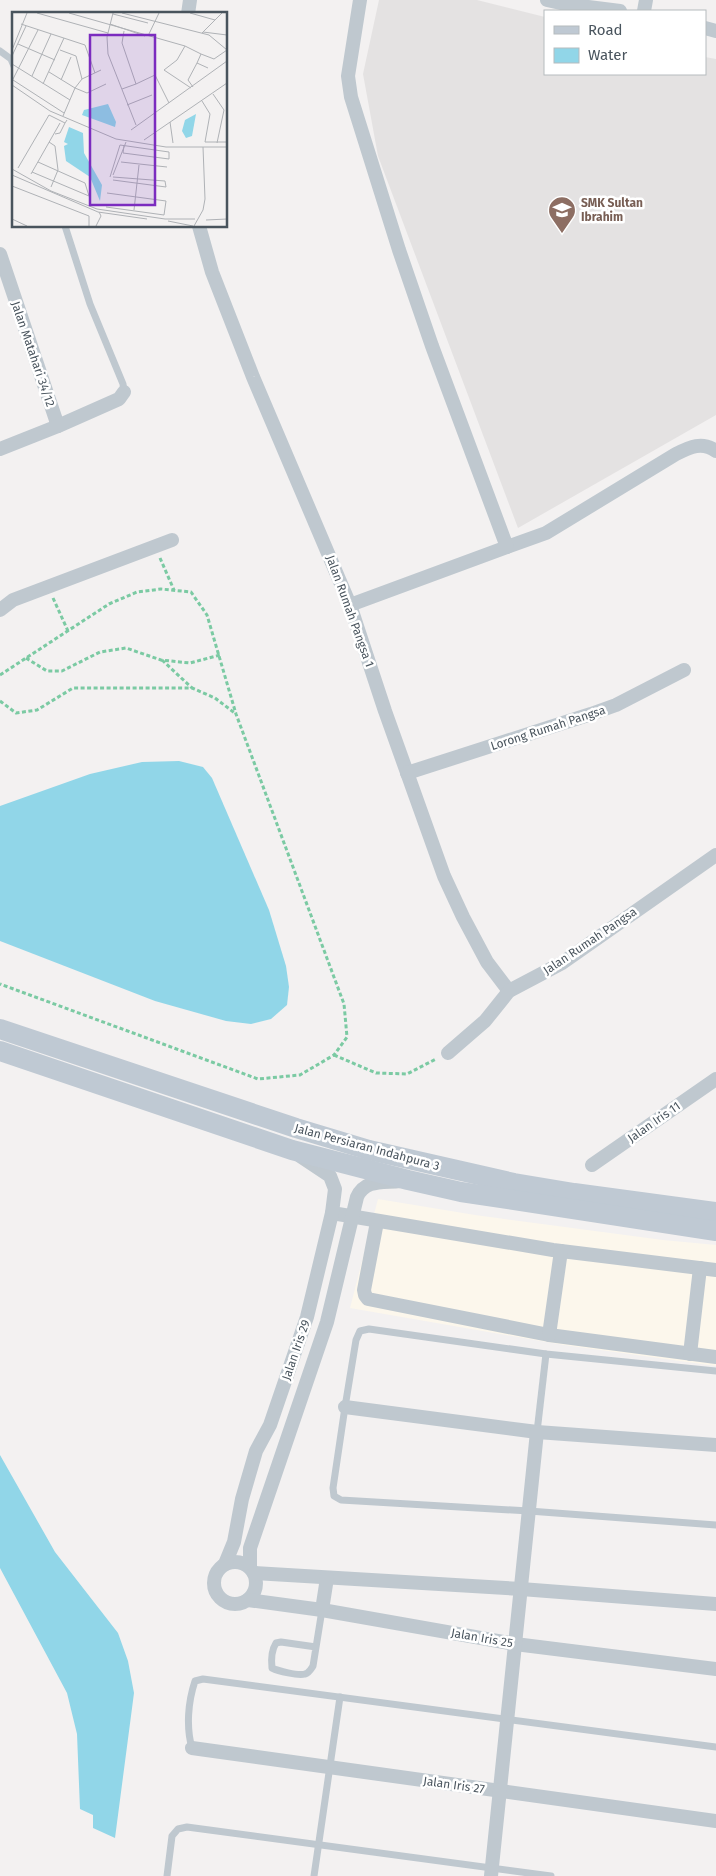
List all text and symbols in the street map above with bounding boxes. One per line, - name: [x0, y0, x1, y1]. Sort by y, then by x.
- legend: [544, 10, 706, 75]
- inset map: [12, 12, 228, 228]
- text: Road: [588, 21, 623, 39]
- text: Water: [588, 46, 627, 64]
- school or university icon: SMK Sultan Ibrahim: [547, 195, 577, 234]
- place label: SMK Sultan Ibrahim: [581, 196, 643, 224]
- street label: Jalan Matahari 34/12: [8, 300, 58, 409]
- street label: Jalan Rumah Pangsa 1: [323, 553, 377, 669]
- street label: Lorong Rumah Pangsa: [489, 703, 607, 753]
- street label: Jalan Rumah Pangsa: [541, 905, 639, 977]
- street label: Jalan Iris 11: [625, 1099, 683, 1145]
- street label: Jalan Persiaran Indahpura 3: [293, 1121, 441, 1173]
- street label: Jalan Iris 29: [279, 1318, 313, 1382]
- street label: Jalan Iris 25: [450, 1626, 514, 1650]
- street label: Jalan Iris 27: [422, 1774, 486, 1796]

